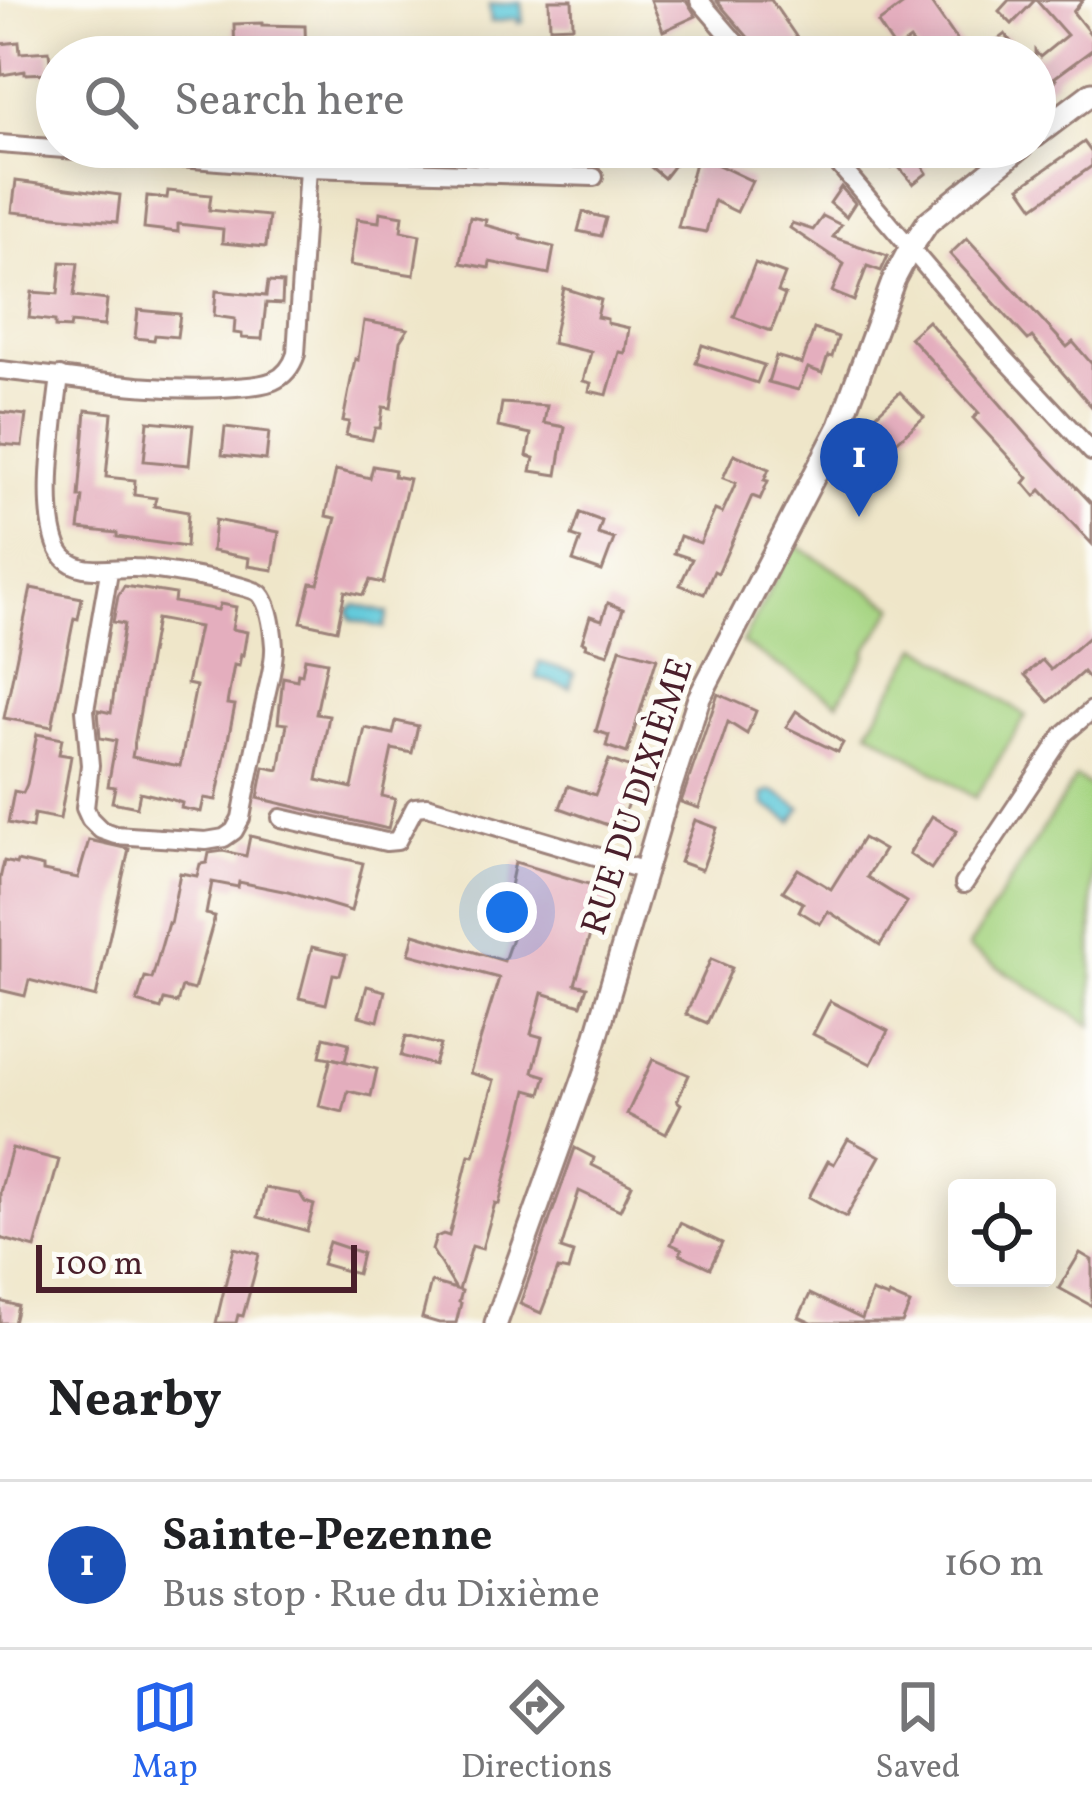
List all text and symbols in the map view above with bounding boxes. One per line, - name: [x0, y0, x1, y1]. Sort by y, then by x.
- search box: [36, 36, 1056, 168]
- icon: search: [78, 69, 144, 135]
- text: Search here: [174, 71, 405, 134]
- pin: 1: [820, 418, 898, 517]
- street label: RUE DU DIXIÈME: [571, 652, 707, 942]
- your location: [477, 882, 537, 942]
- map controls: [948, 1179, 1056, 1287]
- button: locate: [948, 1179, 1056, 1287]
- scale bar: [36, 1239, 357, 1292]
- text: 100 m: [54, 1243, 143, 1289]
- text: Nearby: [48, 1366, 222, 1437]
- text: Sainte-Pezenne: [162, 1506, 493, 1569]
- text: 1: [79, 1538, 95, 1592]
- text: 160 m: [943, 1538, 1044, 1592]
- text: Bus stop · Rue du Dixième: [162, 1569, 600, 1623]
- tab: Map: [132, 1674, 198, 1792]
- tab: Directions: [461, 1674, 612, 1792]
- tab: Saved: [875, 1674, 960, 1792]

